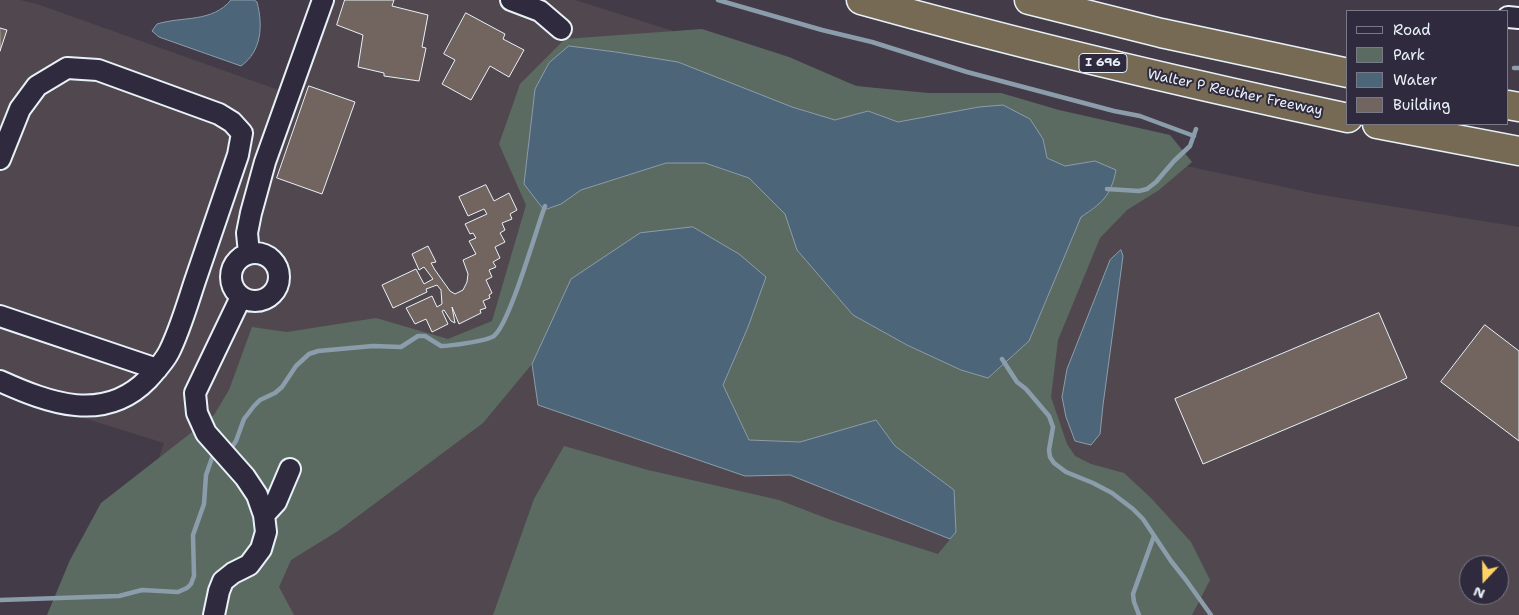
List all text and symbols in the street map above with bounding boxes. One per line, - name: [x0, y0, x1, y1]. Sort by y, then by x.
- legend: [1346, 10, 1509, 125]
- text: Road: [1393, 20, 1431, 40]
- text: Park: [1393, 45, 1425, 65]
- road number: I 696: [1079, 54, 1127, 72]
- street label: Walter P Reuther Freeway: [1146, 66, 1324, 120]
- text: Water: [1393, 70, 1437, 90]
- text: Building: [1393, 95, 1450, 115]
- north arrow: [1459, 555, 1509, 605]
- text: N: [1471, 583, 1487, 603]

